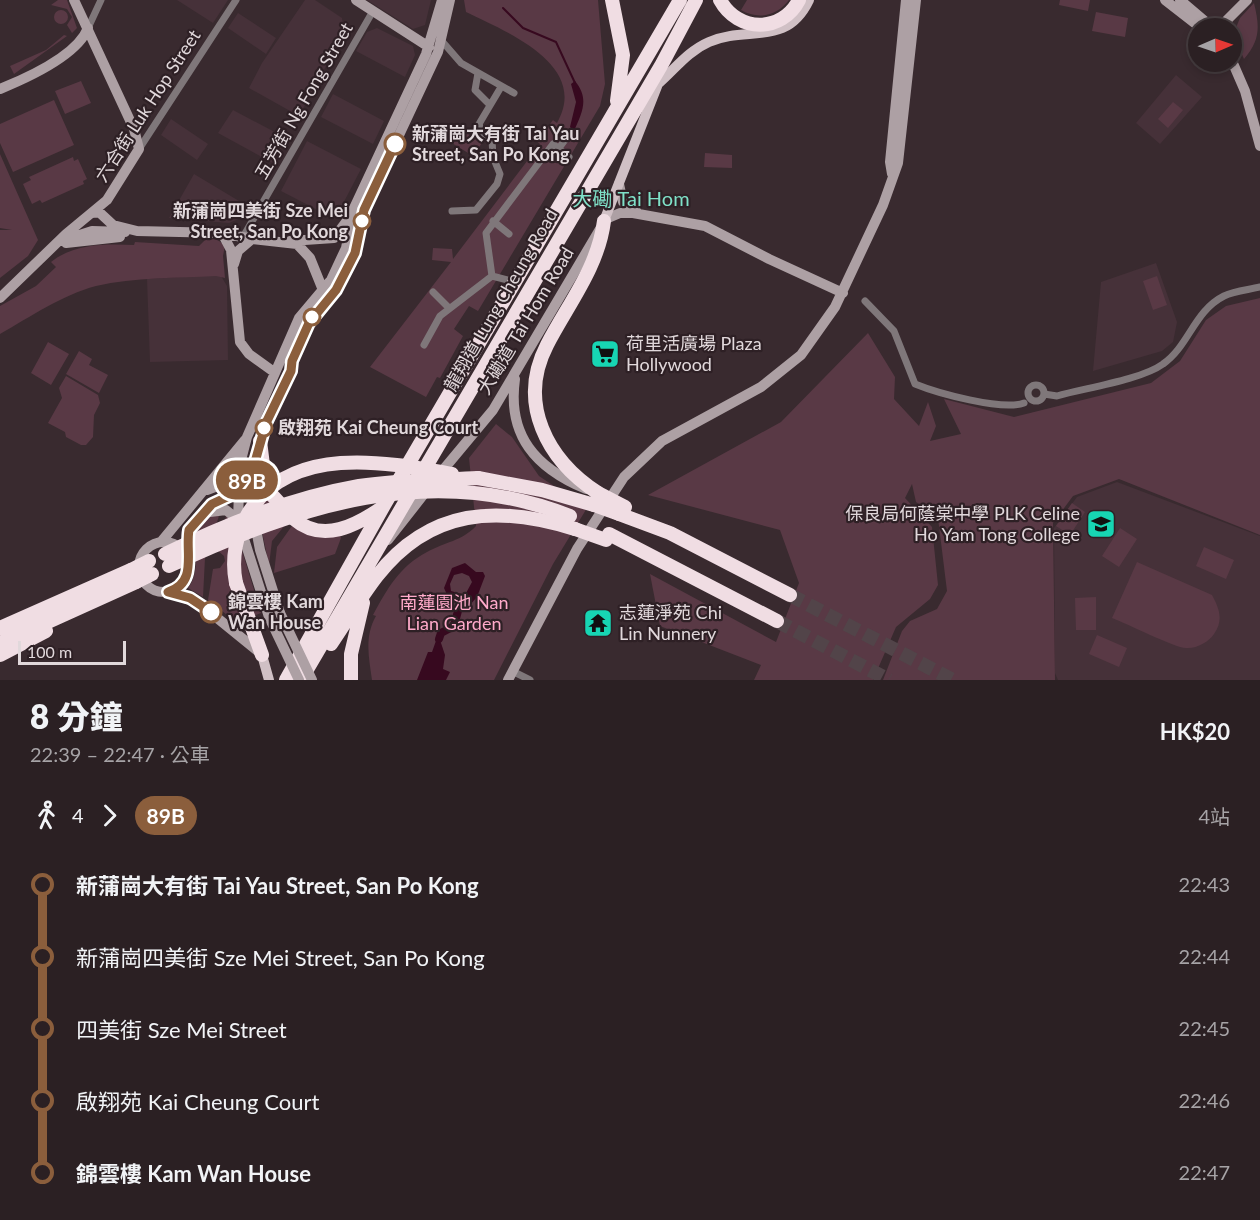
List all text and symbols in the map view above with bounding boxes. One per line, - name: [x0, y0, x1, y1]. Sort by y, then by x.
- street label: 五芳街 Ng Fong Street: [249, 18, 357, 183]
- north arrow: [1188, 18, 1242, 72]
- map controls: [1188, 18, 1242, 72]
- street label: 六合街 Luk Hop Street: [90, 25, 205, 186]
- place label: 新蒲崗大有街 Tai Yau Street, San Po Kong: [412, 122, 579, 165]
- marker: 新蒲崗大有街 Tai Yau Street, San Po Kong: [384, 133, 406, 155]
- district label: 大磡 Tai Hom: [572, 186, 690, 210]
- place label: 新蒲崗四美街 Sze Mei Street, San Po Kong: [173, 199, 348, 242]
- street label: 龍翔道 Lung Cheung Road: [439, 204, 561, 395]
- marker: 新蒲崗四美街 Sze Mei Street, San Po Kong: [353, 212, 371, 230]
- street label: 大磡道 Tai Hom Road: [472, 243, 578, 398]
- unlabelled marker: [303, 308, 321, 326]
- place label: 荷里活廣場 Plaza Hollywood: [626, 332, 762, 375]
- supermarket icon: 荷里活廣場 Plaza Hollywood: [589, 338, 621, 370]
- place label: 啟翔苑 Kai Cheung Court: [278, 416, 479, 438]
- marker: 啟翔苑 Kai Cheung Court: [255, 419, 273, 437]
- line badge: 89B: [212, 460, 282, 500]
- text: 89B: [228, 468, 266, 493]
- place label: 保良局何蔭棠中學 PLK Celine Ho Yam Tong College: [845, 502, 1080, 545]
- school or university icon: 保良局何蔭棠中學 PLK Celine Ho Yam Tong College: [1085, 508, 1117, 540]
- place label: 錦雲樓 Kam Wan House: [228, 590, 323, 633]
- park label: 南蓮園池 Nan Lian Garden: [399, 591, 509, 634]
- marker: 錦雲樓 Kam Wan House: [200, 601, 222, 623]
- place label: 志蓮淨苑 Chi Lin Nunnery: [619, 601, 722, 644]
- temple icon: 志蓮淨苑 Chi Lin Nunnery: [582, 607, 614, 639]
- scale bar: [18, 638, 126, 666]
- text: 100 m: [27, 642, 72, 661]
- text: 8 分鐘: [30, 696, 123, 736]
- text: HK$20: [1160, 718, 1230, 745]
- text: 22:39 – 22:47 · 公車: [30, 742, 210, 766]
- icon: walk: [30, 799, 63, 832]
- icon: forward: [93, 799, 126, 832]
- text: 4: [72, 803, 84, 827]
- text: 89B: [147, 803, 185, 828]
- text: 4站: [1198, 804, 1230, 828]
- text: 新蒲崗大有街 Tai Yau Street, San Po Kong: [76, 872, 479, 899]
- text: 22:43: [1179, 872, 1230, 896]
- text: 新蒲崗四美街 Sze Mei Street, San Po Kong: [76, 944, 485, 971]
- text: 22:44: [1179, 944, 1230, 968]
- text: 四美街 Sze Mei Street: [76, 1016, 287, 1043]
- text: 22:45: [1179, 1016, 1230, 1040]
- text: 啟翔苑 Kai Cheung Court: [76, 1088, 319, 1115]
- text: 22:46: [1179, 1088, 1230, 1112]
- text: 錦雲樓 Kam Wan House: [76, 1160, 311, 1187]
- text: 22:47: [1179, 1160, 1230, 1184]

